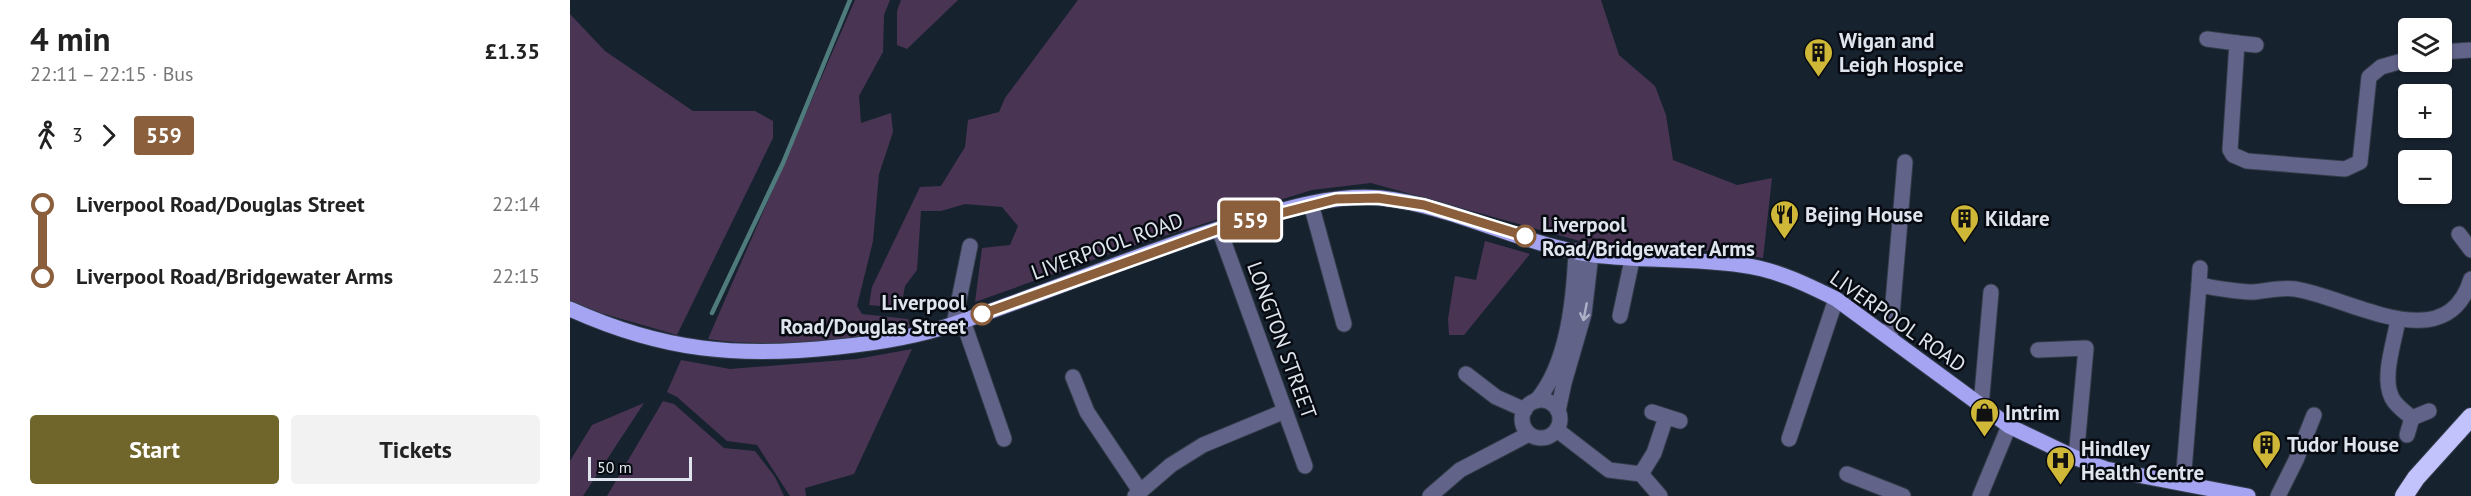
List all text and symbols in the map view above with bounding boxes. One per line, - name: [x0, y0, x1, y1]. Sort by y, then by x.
- text: 4 min: [30, 17, 111, 60]
- map controls: [2398, 18, 2452, 204]
- button: layers: [2398, 18, 2452, 72]
- place label: Wigan and Leigh Hospice: [1839, 27, 1964, 78]
- building icon: Wigan and Leigh Hospice: [1802, 36, 1834, 78]
- text: £1.35: [485, 37, 540, 65]
- text: 22:11 – 22:15 · Bus: [30, 61, 194, 87]
- button: +: [2398, 84, 2452, 138]
- icon: walk: [30, 119, 63, 152]
- icon: forward: [92, 119, 125, 152]
- text: 3: [72, 122, 83, 148]
- text: 559: [146, 122, 182, 149]
- button: −: [2398, 150, 2452, 204]
- text: Liverpool Road/Douglas Street: [76, 190, 365, 218]
- text: 22:14: [492, 191, 540, 217]
- restaurant icon: Bejing House: [1768, 198, 1800, 240]
- line badge: 559: [1216, 200, 1284, 240]
- place label: Bejing House: [1805, 201, 1923, 228]
- building icon: Kildare: [1948, 202, 1980, 244]
- place label: Kildare: [1985, 205, 2050, 232]
- street label: LIVERPOOL ROAD: [1027, 206, 1187, 286]
- text: 559: [1232, 207, 1268, 234]
- place label: Liverpool Road/Bridgewater Arms: [1542, 211, 1755, 262]
- marker: Liverpool Road/Bridgewater Arms: [1514, 225, 1536, 247]
- street label: LONGTON STREET: [1241, 258, 1323, 422]
- text: Liverpool Road/Bridgewater Arms: [76, 262, 393, 290]
- text: 22:15: [492, 263, 540, 289]
- street label: LIVERPOOL ROAD: [1825, 264, 1971, 378]
- place label: Liverpool Road/Douglas Street: [780, 289, 967, 340]
- one-way arrow: [1579, 302, 1590, 322]
- marker: Liverpool Road/Douglas Street: [971, 303, 993, 325]
- shop icon: Intrim: [1968, 396, 2000, 438]
- place label: Intrim: [2005, 399, 2060, 426]
- button: Start: [30, 415, 279, 484]
- button: Tickets: [291, 415, 540, 484]
- building icon: Tudor House: [2250, 428, 2282, 470]
- place label: Tudor House: [2287, 431, 2399, 458]
- place label: Hindley Health Centre: [2081, 435, 2204, 486]
- hospital icon: Hindley Health Centre: [2044, 444, 2076, 486]
- scale bar: [588, 454, 692, 482]
- text: 50 m: [597, 457, 632, 477]

